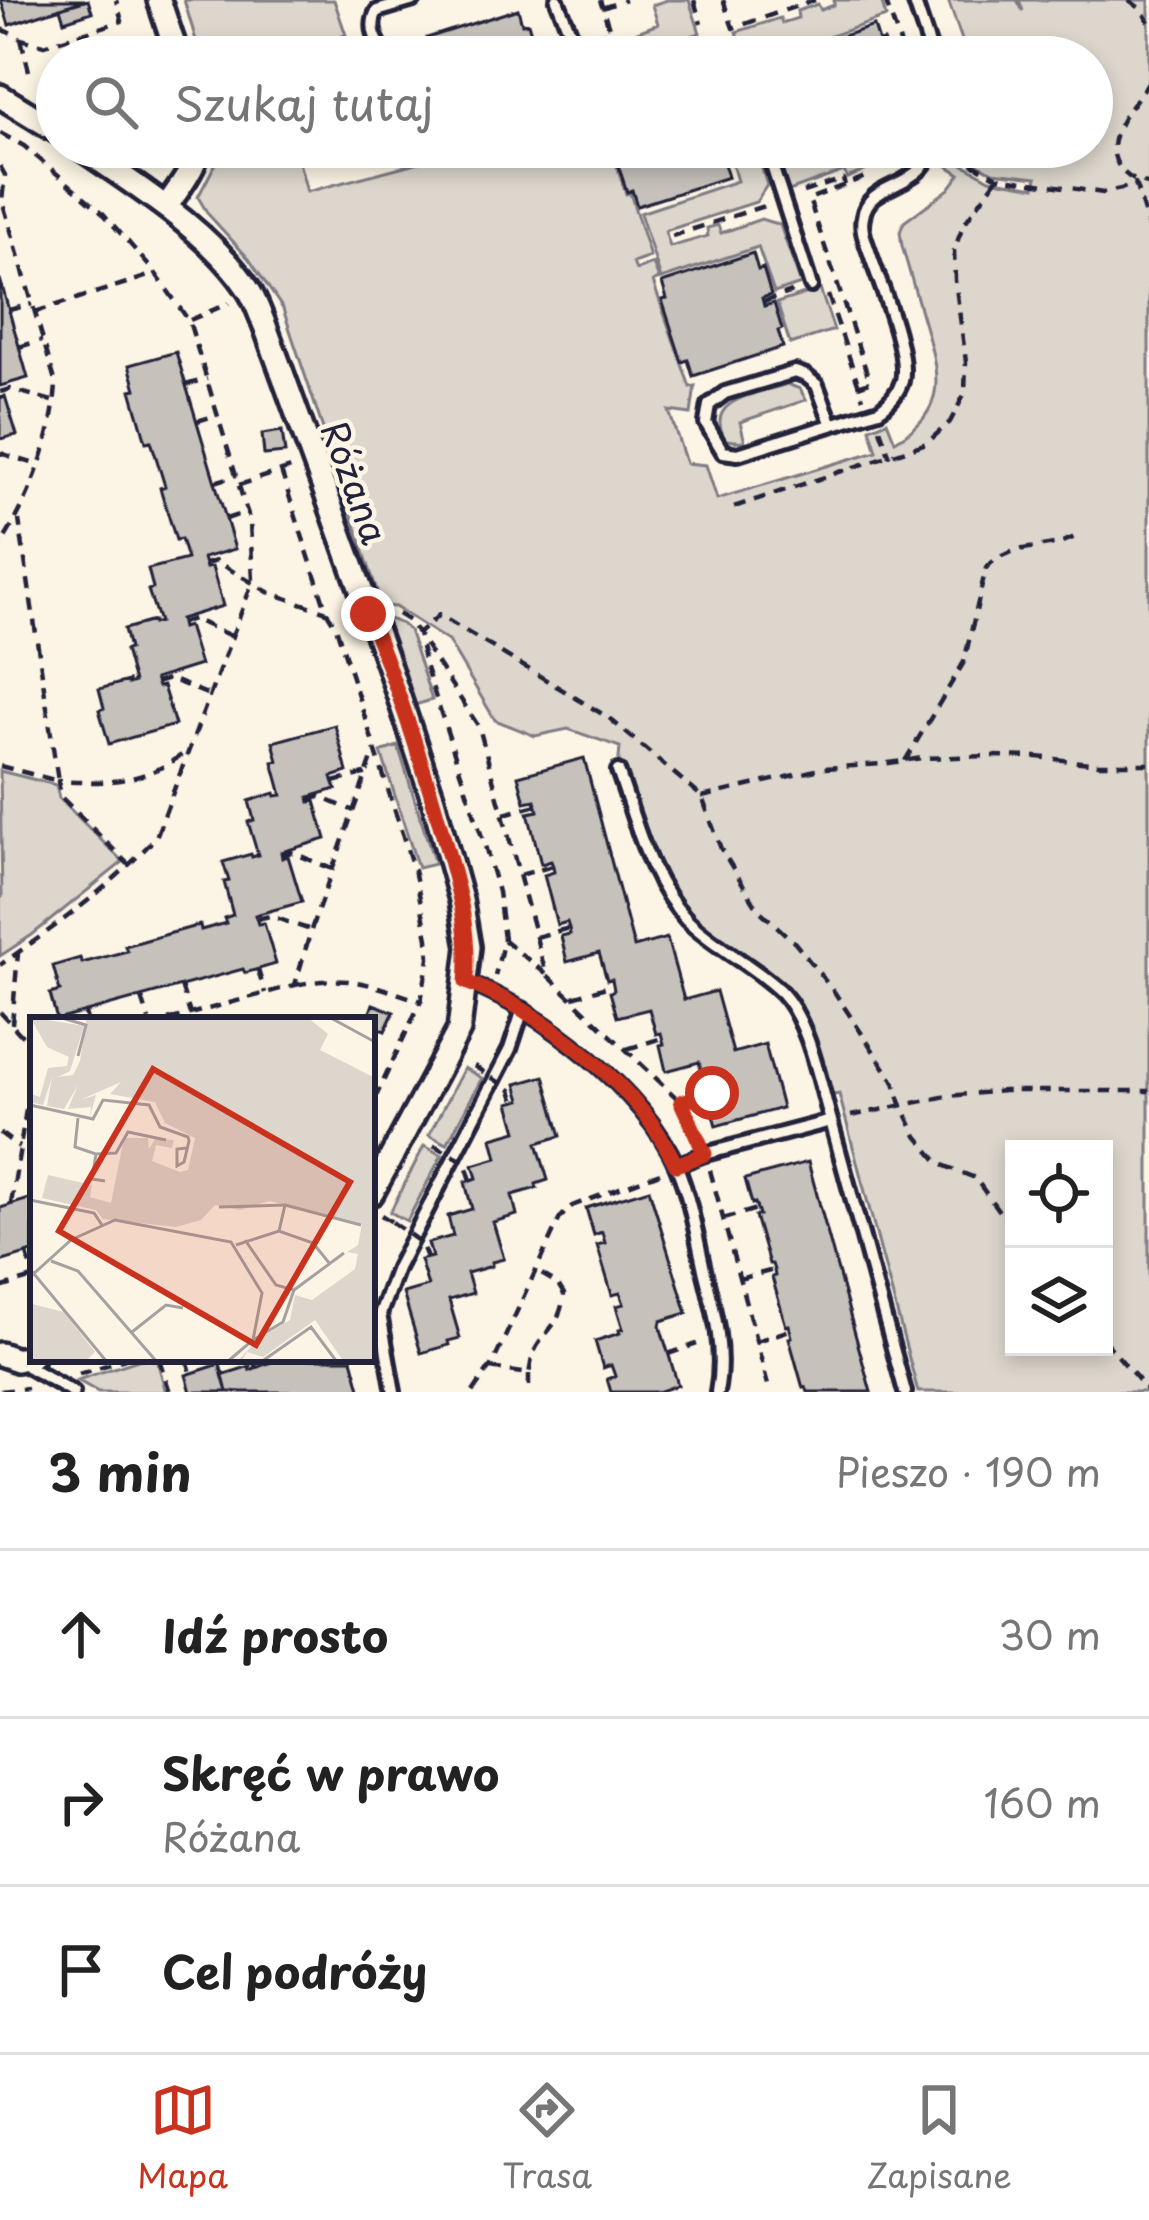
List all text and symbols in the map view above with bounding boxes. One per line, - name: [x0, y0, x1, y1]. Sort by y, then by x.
- search box: [36, 36, 1113, 168]
- text: Szukaj tutaj: [174, 68, 434, 136]
- icon: search: [78, 69, 144, 135]
- street label: Różana: [309, 413, 403, 552]
- route end: [341, 587, 395, 641]
- inset map: [30, 1017, 375, 1362]
- route start: [685, 1066, 739, 1120]
- map controls: [1005, 1140, 1113, 1356]
- button: locate: [1005, 1140, 1113, 1248]
- button: layers: [1005, 1248, 1113, 1356]
- text: 3 min: [48, 1432, 192, 1509]
- text: Pieszo · 190 m: [836, 1441, 1101, 1500]
- text: Idź prosto: [162, 1600, 388, 1668]
- icon: ahead: [48, 1601, 114, 1667]
- text: 30 m: [998, 1604, 1101, 1663]
- text: Skręć w prawo: [162, 1738, 500, 1806]
- icon: right: [48, 1769, 114, 1835]
- text: 160 m: [984, 1772, 1101, 1831]
- text: Różana: [162, 1806, 300, 1865]
- text: Cel podróży: [162, 1936, 427, 2004]
- icon: arrive: [48, 1937, 114, 2003]
- tab: Mapa: [137, 2077, 228, 2199]
- tab: Trasa: [502, 2077, 592, 2199]
- tab: Zapisane: [866, 2077, 1012, 2199]

